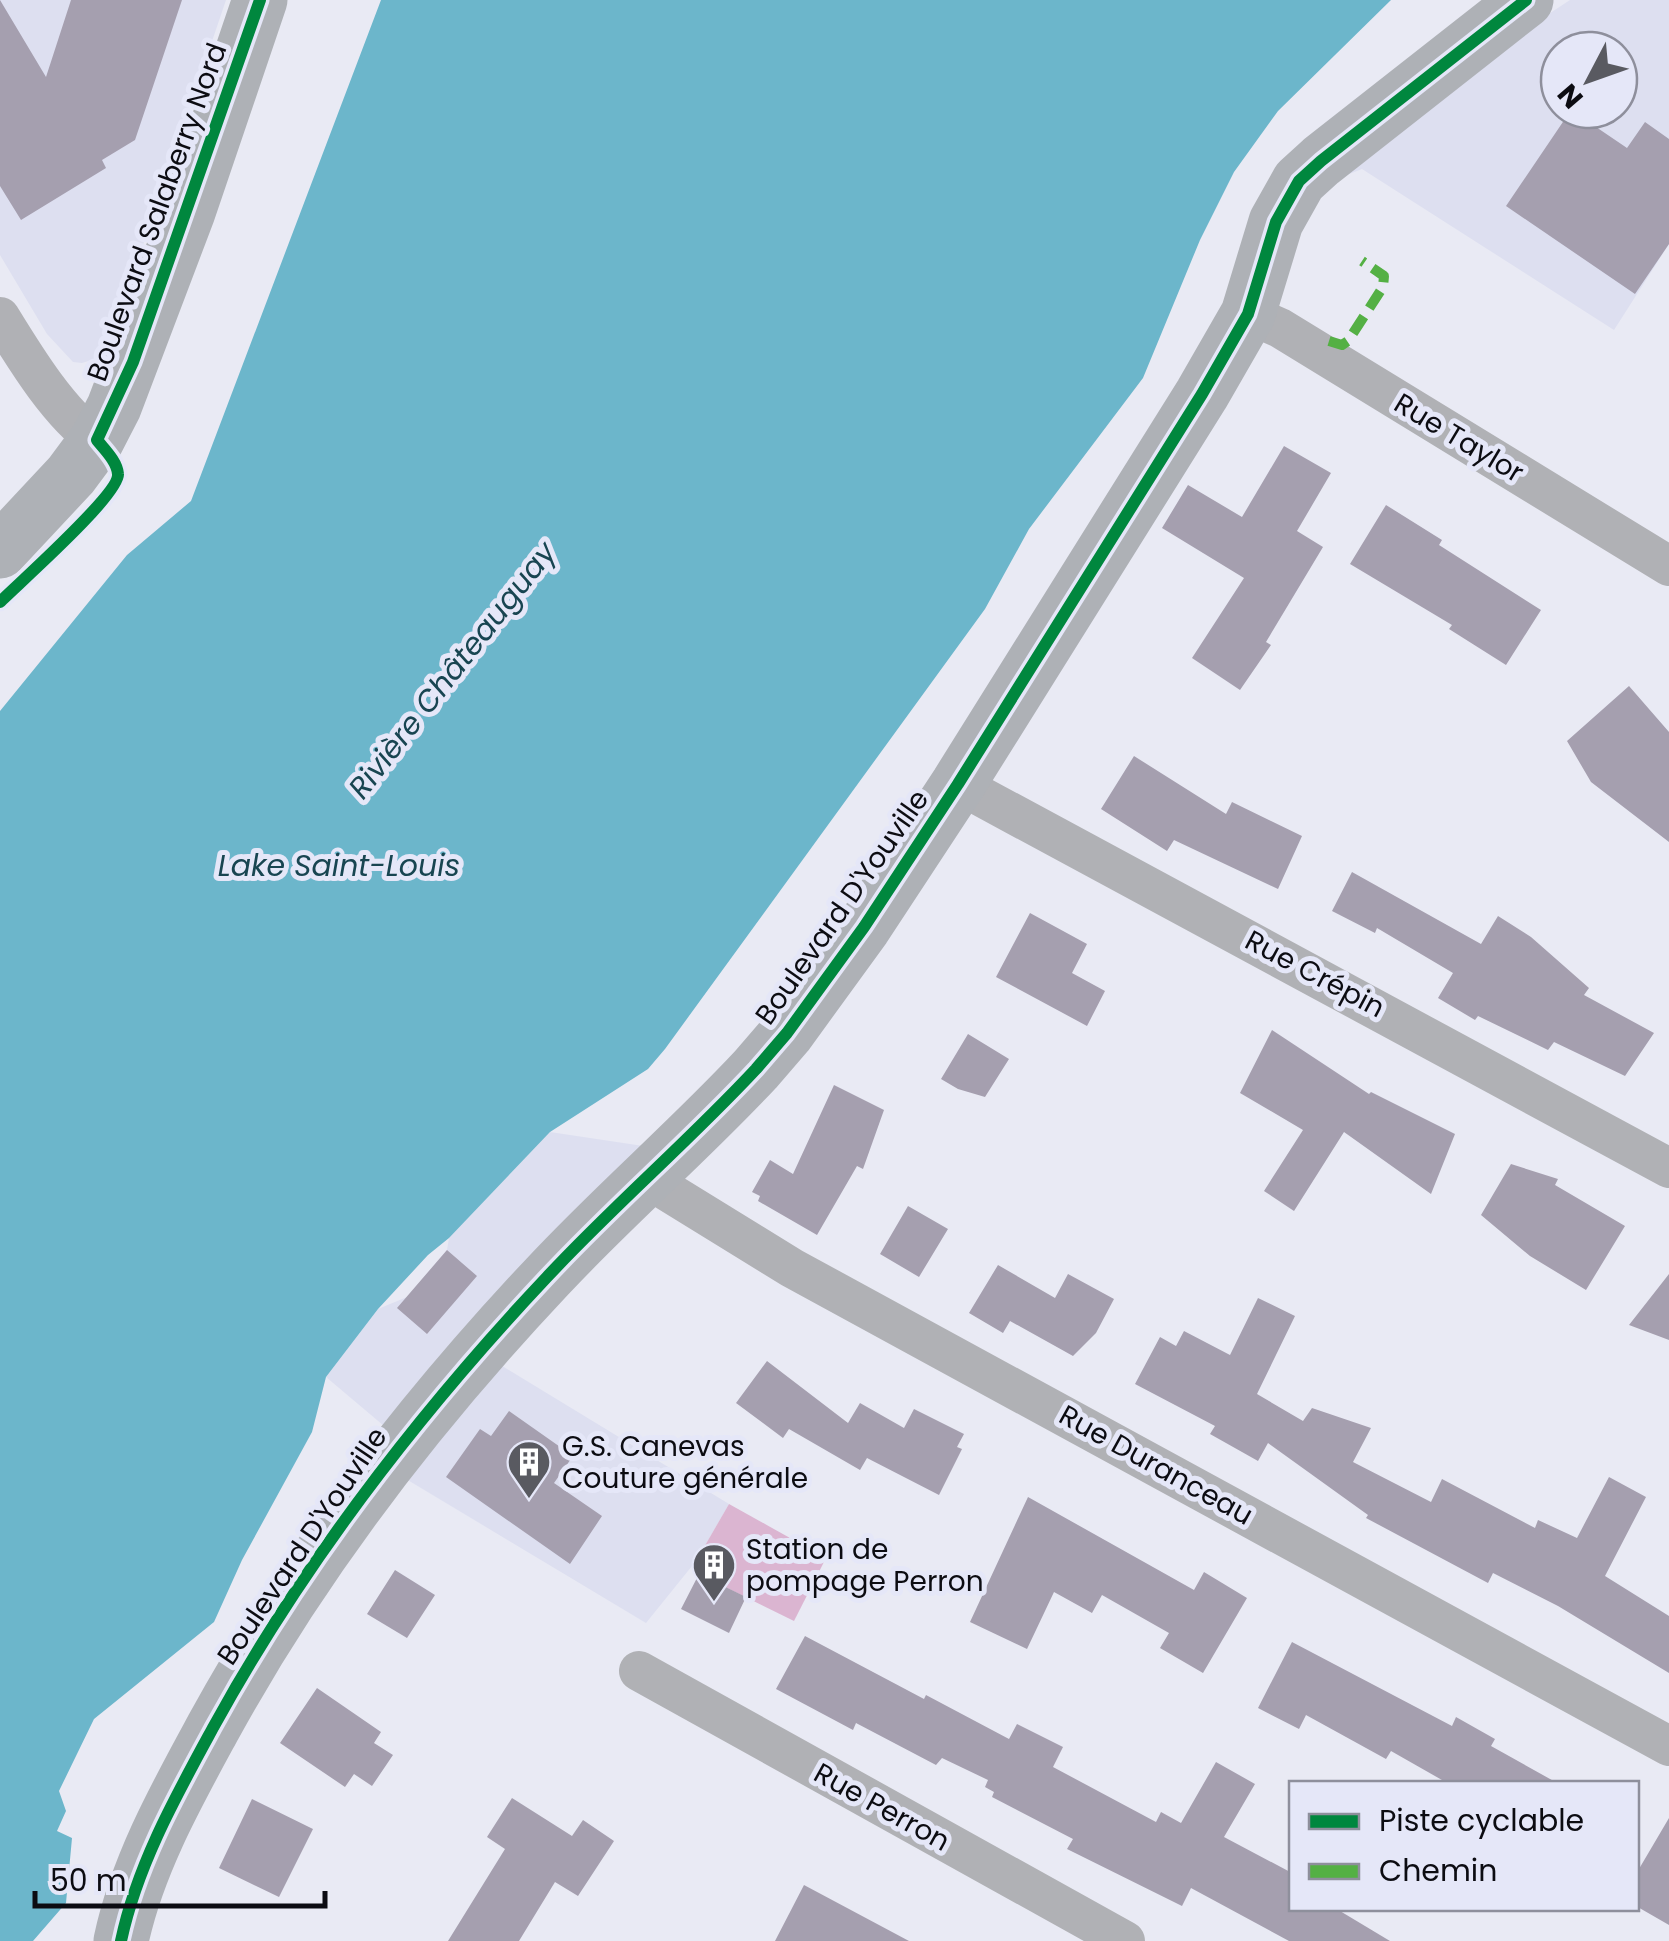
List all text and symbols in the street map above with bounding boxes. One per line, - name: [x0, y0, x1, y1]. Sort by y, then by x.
- north arrow: [1539, 30, 1639, 130]
- street label: Boulevard Salaberry Nord: [78, 37, 236, 387]
- text: N: [1549, 75, 1592, 117]
- street label: Rue Taylor: [1387, 384, 1531, 492]
- water label: Rivière Châteauguay: [338, 532, 567, 808]
- street label: Boulevard D'Youville: [746, 782, 938, 1032]
- water label: Lake Saint-Louis: [218, 844, 460, 887]
- street label: Rue Crépin: [1238, 921, 1392, 1027]
- street label: Rue Duranceau: [1052, 1396, 1260, 1534]
- street label: Boulevard D'Youville: [208, 1419, 396, 1673]
- place label: G.S. Canevas Couture générale: [562, 1427, 808, 1498]
- building icon: G.S. Canevas Couture générale: [506, 1439, 552, 1500]
- place label: Station de pompage Perron: [746, 1530, 984, 1601]
- building icon: Station de pompage Perron: [691, 1542, 737, 1603]
- street label: Rue Perron: [807, 1754, 957, 1860]
- legend: [1289, 1781, 1639, 1911]
- text: Piste cyclable: [1379, 1799, 1584, 1842]
- scale bar: [35, 1846, 325, 1908]
- text: Chemin: [1379, 1849, 1497, 1892]
- text: 50 m: [50, 1859, 127, 1902]

